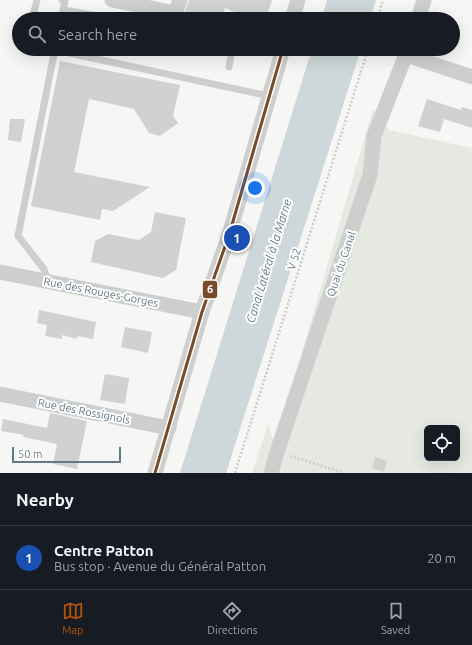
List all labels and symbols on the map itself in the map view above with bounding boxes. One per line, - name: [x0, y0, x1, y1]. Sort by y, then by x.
- your location: [245, 178, 265, 198]
- water label: Canal Latéral à la Marne: [244, 197, 294, 324]
- pin: 1: [224, 223, 250, 253]
- street label: Quai du Canal: [324, 230, 358, 298]
- street label: V 52: [285, 247, 303, 271]
- street label: Rue des Rouges-Gorges: [43, 275, 160, 309]
- line badge: 6: [202, 280, 218, 299]
- text: 6: [207, 283, 213, 295]
- street label: Rue des Rossignols: [37, 396, 131, 426]
- scale bar: [12, 445, 121, 464]

